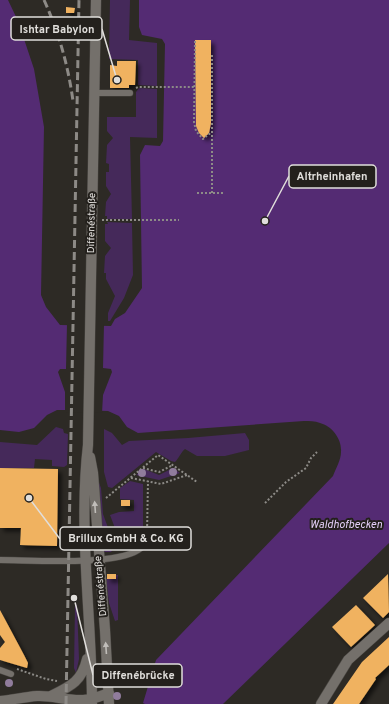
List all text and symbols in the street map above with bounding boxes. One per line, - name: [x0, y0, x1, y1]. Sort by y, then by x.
- callout: Ishtar Babylon: [11, 17, 102, 40]
- text: Ishtar Babylon: [20, 23, 94, 37]
- callout: Altrheinhafen: [289, 165, 376, 188]
- text: Altrheinhafen: [297, 170, 367, 184]
- street label: Diffenéstraße: [85, 193, 99, 253]
- one-way arrow: [92, 501, 99, 513]
- water label: Waldhofbecken: [310, 518, 382, 532]
- callout: Brillux GmbH & Co. KG: [60, 527, 191, 550]
- text: Brillux GmbH & Co. KG: [68, 532, 184, 546]
- street label: Diffenéstraße: [92, 555, 110, 617]
- one-way arrow: [103, 642, 110, 654]
- callout: Diffenébrücke: [93, 664, 182, 687]
- text: Diffenébrücke: [101, 669, 175, 683]

